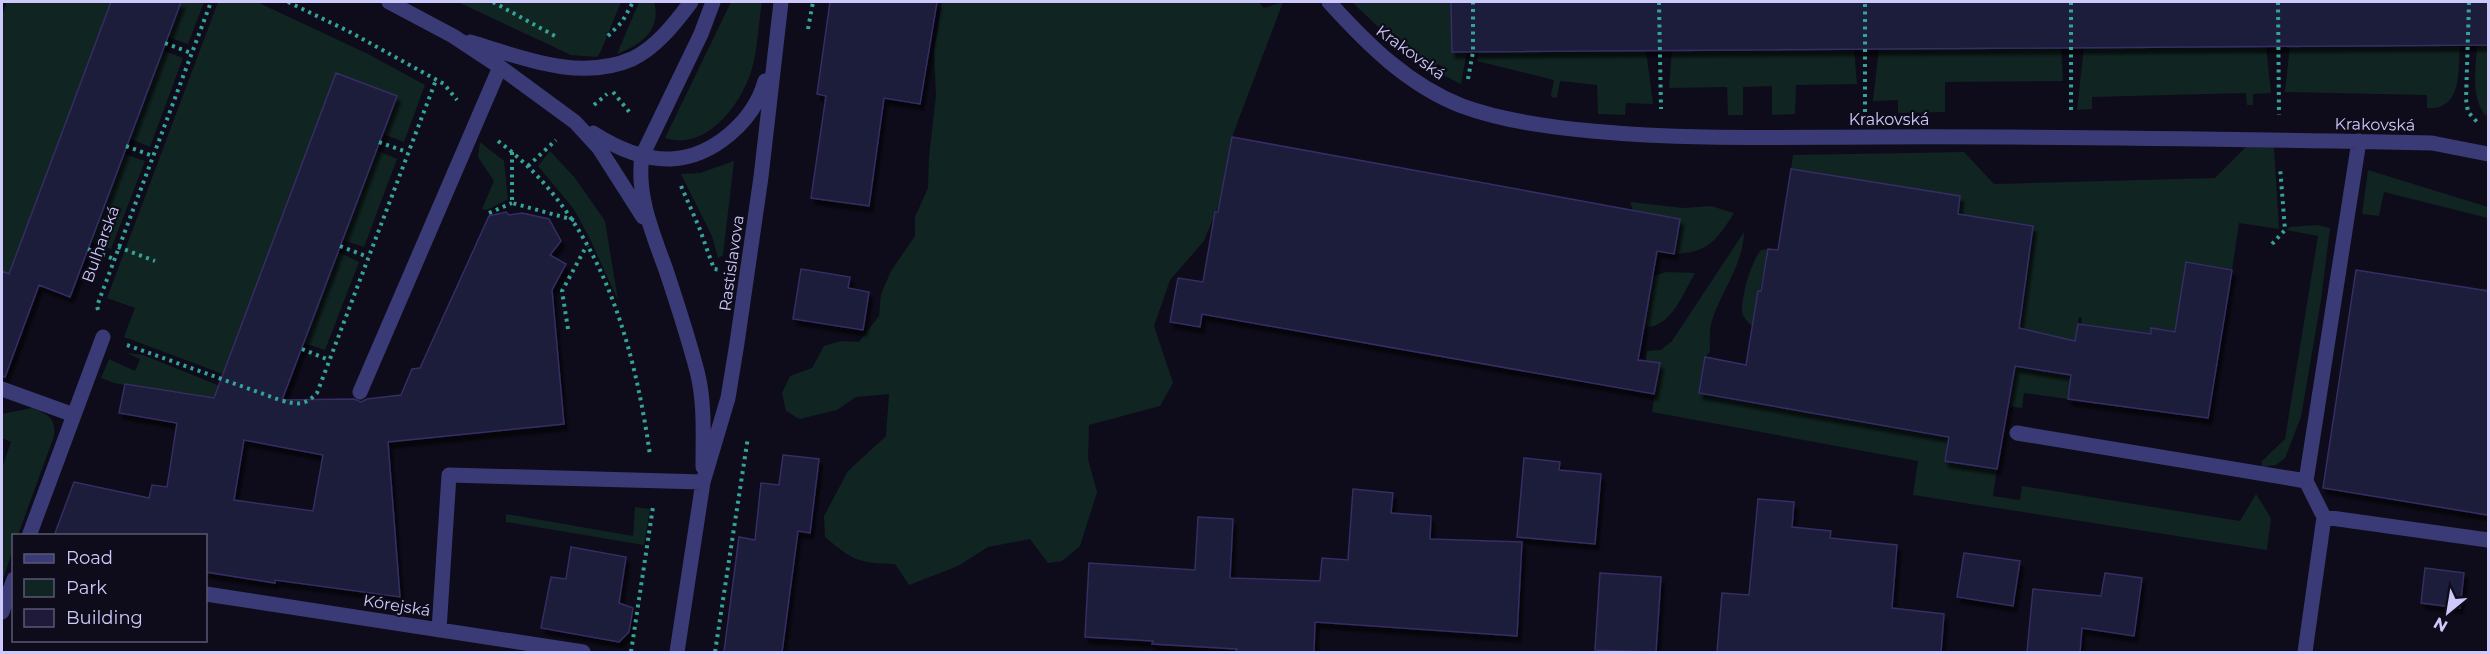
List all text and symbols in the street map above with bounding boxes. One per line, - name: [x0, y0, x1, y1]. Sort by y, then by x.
- street label: Krakovská: [1372, 21, 1449, 84]
- street label: Krakovská: [1849, 110, 1929, 129]
- street label: Krakovská: [2334, 114, 2415, 135]
- street label: Bulharská: [78, 203, 123, 285]
- street label: Rastislavova: [715, 214, 748, 312]
- legend: [12, 534, 207, 642]
- text: Road: [66, 547, 113, 569]
- text: Park: [66, 577, 107, 599]
- north arrow: [2418, 582, 2478, 642]
- street label: Kórejská: [362, 591, 432, 620]
- text: Building: [66, 607, 143, 629]
- text: N: [2430, 613, 2451, 636]

